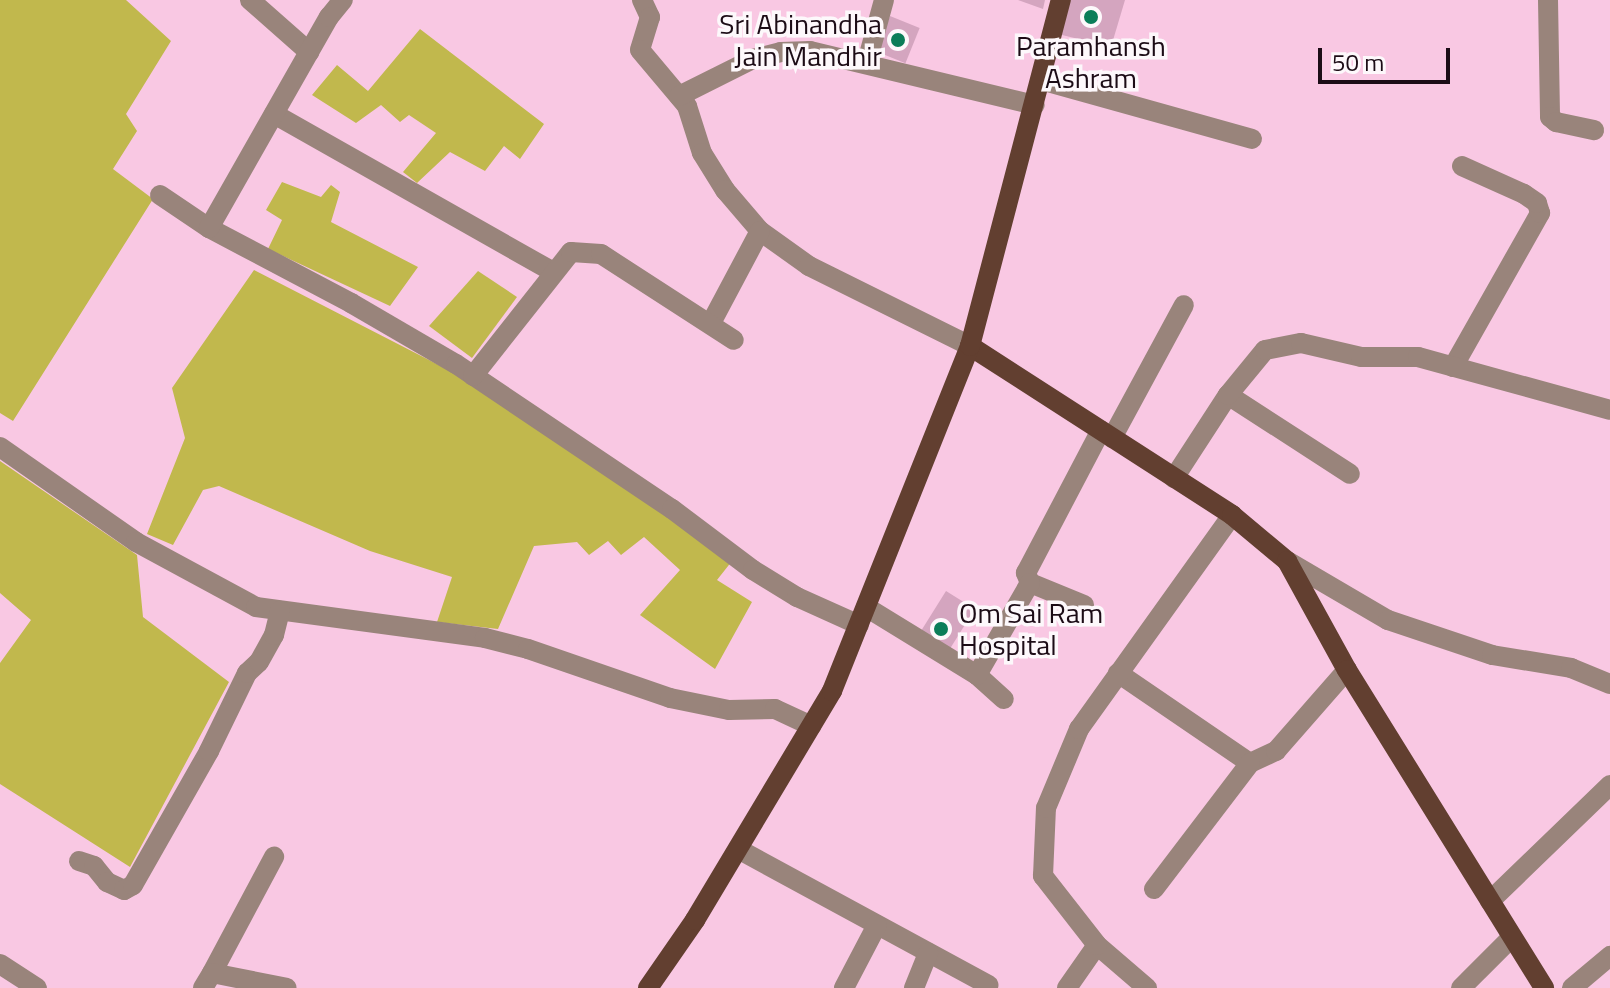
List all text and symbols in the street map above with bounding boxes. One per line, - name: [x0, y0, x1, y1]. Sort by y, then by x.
- place label: Sri Abinandha Jain Mandhir: [719, 7, 882, 73]
- marker: Paramhansh Ashram: [1082, 8, 1100, 26]
- place label: Paramhansh Ashram: [1016, 29, 1166, 95]
- marker: Sri Abinandha Jain Mandhir: [889, 31, 907, 49]
- scale bar: [1322, 32, 1454, 82]
- text: 50 m: [1332, 44, 1384, 80]
- place label: Om Sai Ram Hospital: [959, 596, 1103, 662]
- marker: Om Sai Ram Hospital: [930, 618, 952, 640]

